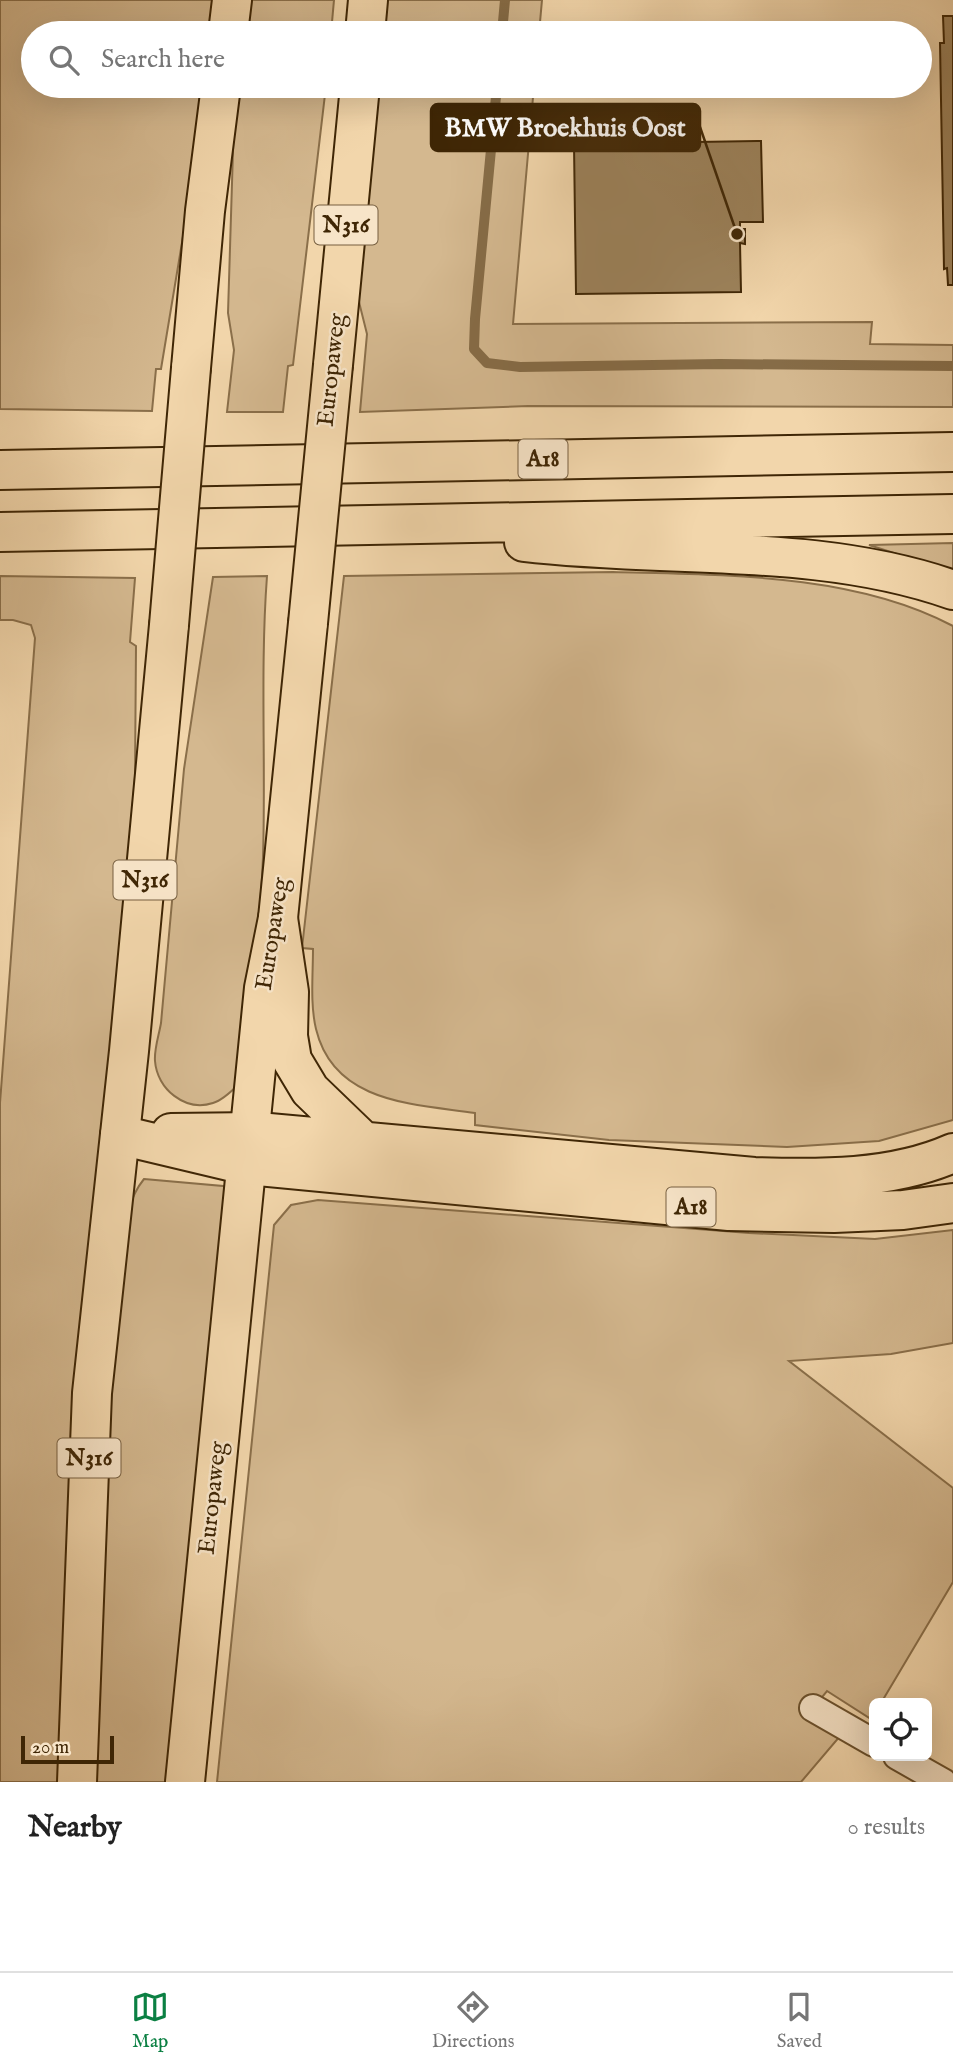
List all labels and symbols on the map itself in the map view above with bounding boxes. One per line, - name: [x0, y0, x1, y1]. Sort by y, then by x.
- callout: BMW Broekhuis Oost: [431, 104, 700, 151]
- text: BMW Broekhuis Oost: [444, 112, 686, 145]
- road number: N316: [314, 206, 378, 244]
- street label: Europaweg: [311, 311, 353, 428]
- road number: A18: [518, 440, 568, 478]
- road number: N316: [114, 860, 176, 900]
- street label: Europaweg: [249, 875, 297, 993]
- road number: A18: [666, 1188, 716, 1226]
- road number: N316: [57, 1438, 120, 1478]
- street label: Europaweg: [192, 1439, 234, 1556]
- scale bar: [21, 1733, 114, 1765]

